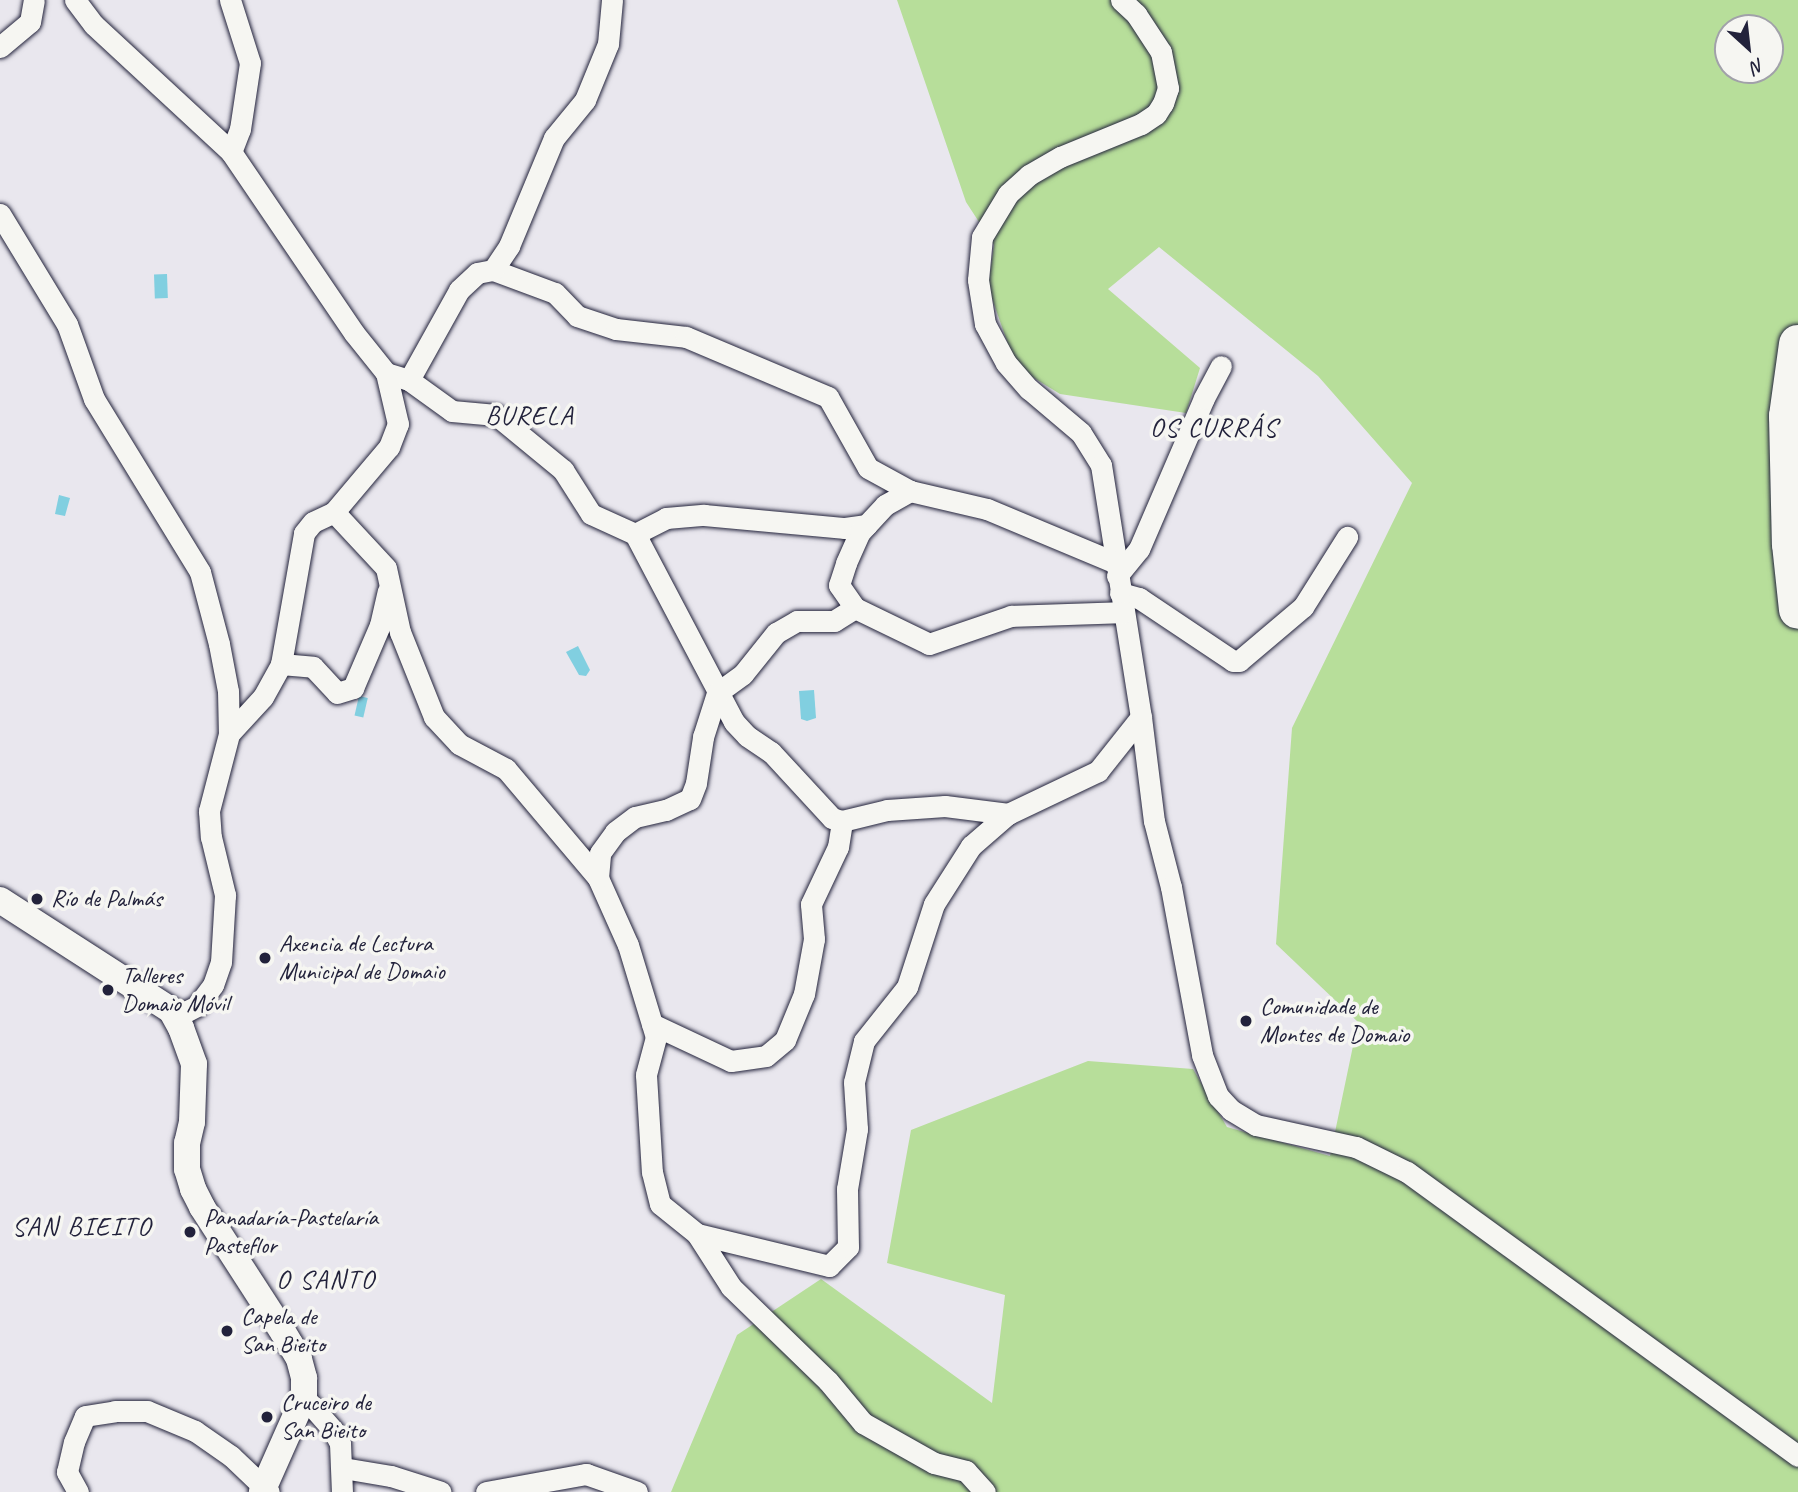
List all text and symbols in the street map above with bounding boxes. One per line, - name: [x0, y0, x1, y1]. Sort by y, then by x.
- north arrow: [1714, 14, 1784, 84]
- text: N: [1747, 53, 1768, 79]
- district label: BURELA: [487, 400, 573, 432]
- district label: OS CURRÁS: [1152, 412, 1276, 444]
- place label: Río de Palmás: [51, 885, 164, 913]
- marker: Río de Palmás: [29, 891, 45, 907]
- place label: Axencia de Lectura Municipal de Domaio: [279, 930, 444, 986]
- marker: Axencia de Lectura Municipal de Domaio: [257, 950, 273, 966]
- place label: Talleres Domaio Móvil: [122, 962, 229, 1018]
- marker: Talleres Domaio Móvil: [100, 982, 116, 998]
- place label: Comunidade de Montes de Domaio: [1260, 993, 1408, 1049]
- marker: Comunidade de Montes de Domaio: [1238, 1013, 1254, 1029]
- place label: Panadaría-Pastelaría Pasteflor: [204, 1204, 378, 1260]
- district label: SAN BIEITO: [14, 1211, 150, 1243]
- marker: Panadaría-Pastelaría Pasteflor: [182, 1224, 198, 1240]
- district label: O SANTO: [278, 1264, 374, 1296]
- place label: Capela de San Bieito: [241, 1303, 325, 1359]
- marker: Capela de San Bieito: [219, 1323, 235, 1339]
- place label: Cruceiro de San Bieito: [281, 1389, 371, 1445]
- marker: Cruceiro de San Bieito: [259, 1409, 275, 1425]

